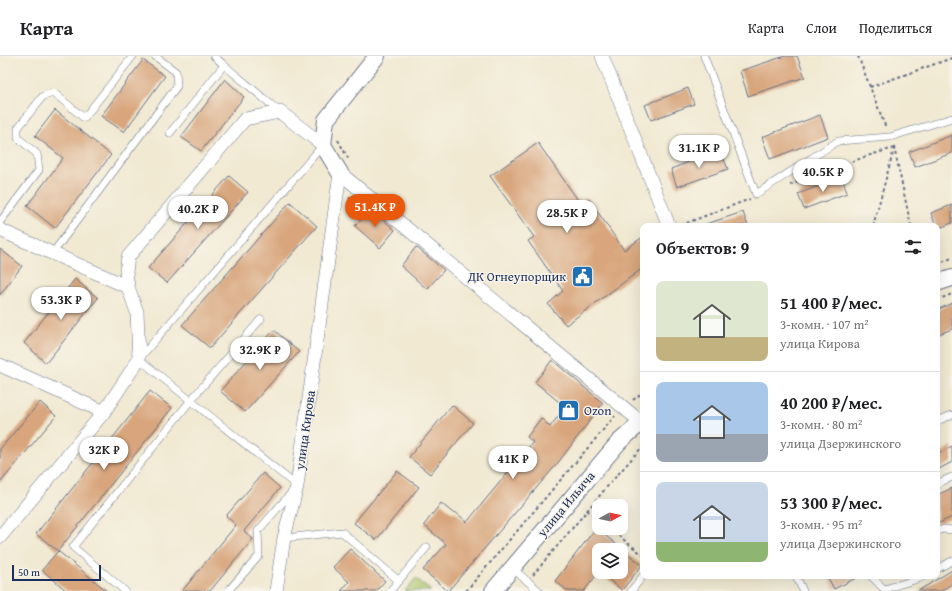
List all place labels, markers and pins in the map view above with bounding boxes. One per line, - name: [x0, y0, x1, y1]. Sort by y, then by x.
- pin: 31.1K ₽: [662, 135, 736, 169]
- pin: 40.5K ₽: [786, 159, 860, 193]
- pin: 51.4K ₽: [338, 194, 412, 228]
- pin: 40.2K ₽: [161, 196, 235, 230]
- pin: 28.5K ₽: [530, 200, 604, 234]
- public building icon: ДК Огнеупорщик: [569, 263, 595, 289]
- place label: ДК Огнеупорщик: [467, 267, 566, 286]
- pin: 53.3K ₽: [24, 287, 98, 321]
- pin: 32.9K ₽: [223, 337, 297, 371]
- shop icon: Ozon: [556, 397, 582, 423]
- place label: Ozon: [584, 401, 612, 420]
- pin: 32K ₽: [76, 437, 132, 471]
- pin: 41K ₽: [485, 446, 541, 480]

